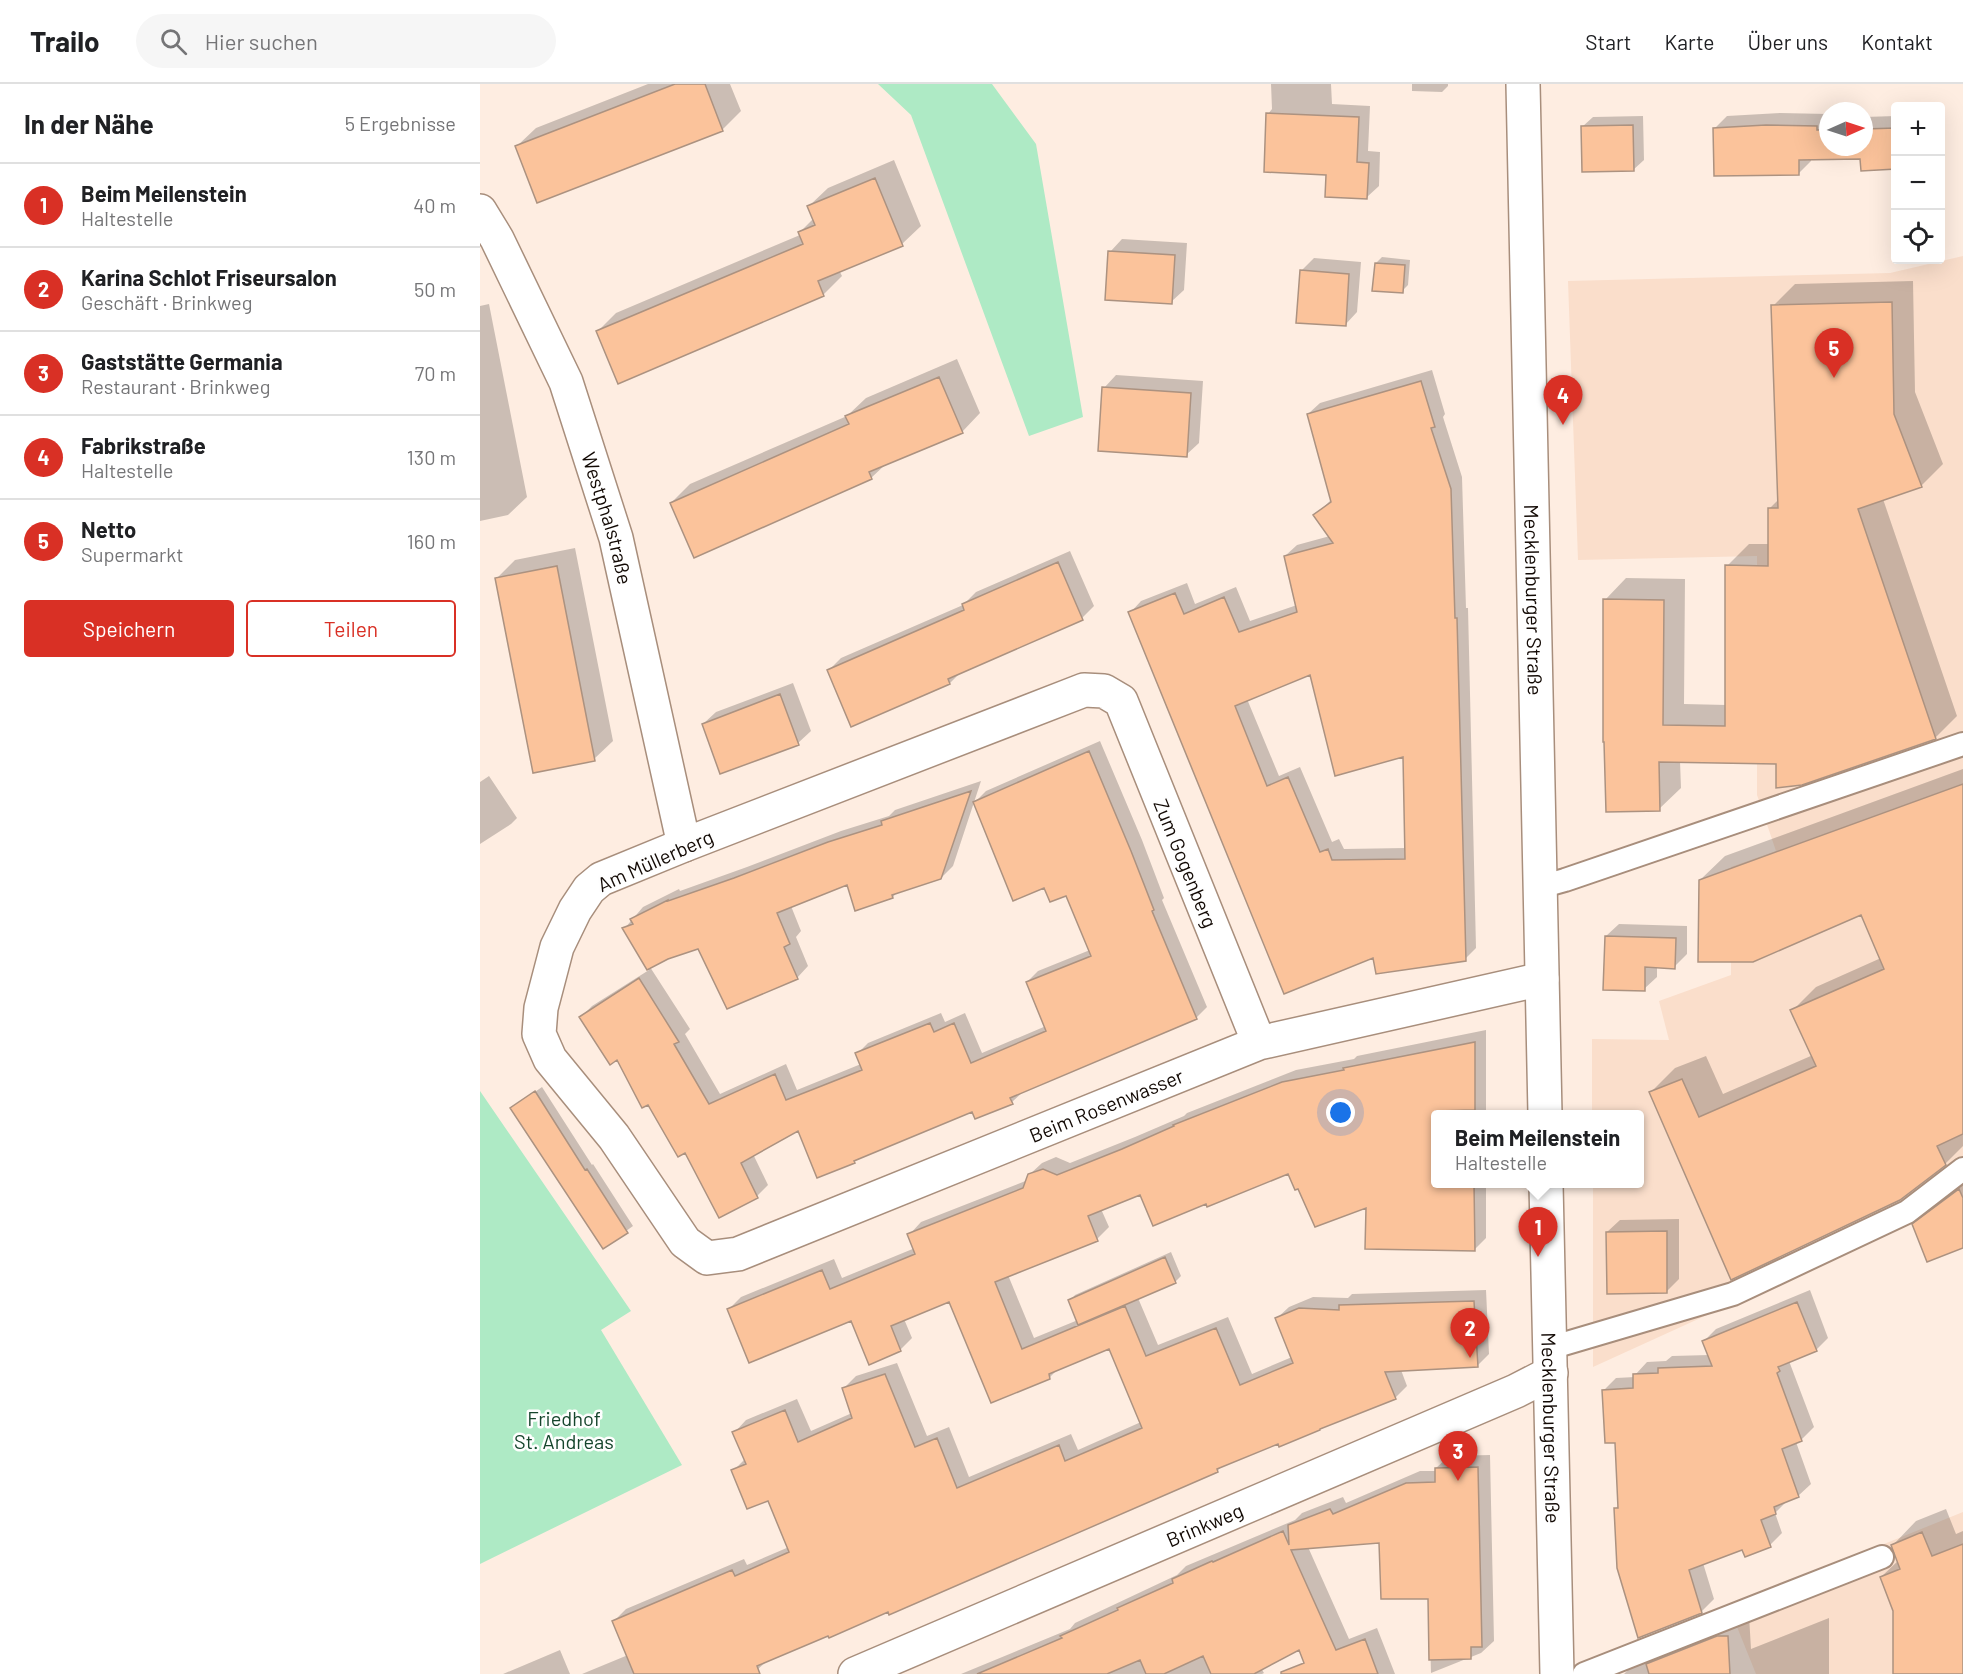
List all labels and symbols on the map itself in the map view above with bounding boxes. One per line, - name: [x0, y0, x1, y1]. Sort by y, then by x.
- north arrow: [1819, 102, 1873, 156]
- pin: 5: [1814, 328, 1854, 378]
- pin: 4: [1544, 376, 1582, 425]
- street label: Westphalstraße: [577, 449, 638, 587]
- street label: Mecklenburger Straße: [1520, 504, 1548, 696]
- street label: Zum Gogenberg: [1149, 795, 1223, 931]
- street label: Am Müllerberg: [593, 824, 717, 896]
- street label: Beim Rosenwasser: [1026, 1063, 1187, 1147]
- your location: [1326, 1098, 1355, 1127]
- pin: 1: [1518, 1208, 1558, 1257]
- pin: 2: [1450, 1308, 1490, 1358]
- street label: Mecklenburger Straße: [1537, 1332, 1566, 1524]
- park label: Friedhof St. Andreas: [514, 1406, 614, 1453]
- pin: 3: [1438, 1432, 1478, 1481]
- street label: Brinkweg: [1162, 1497, 1246, 1551]

